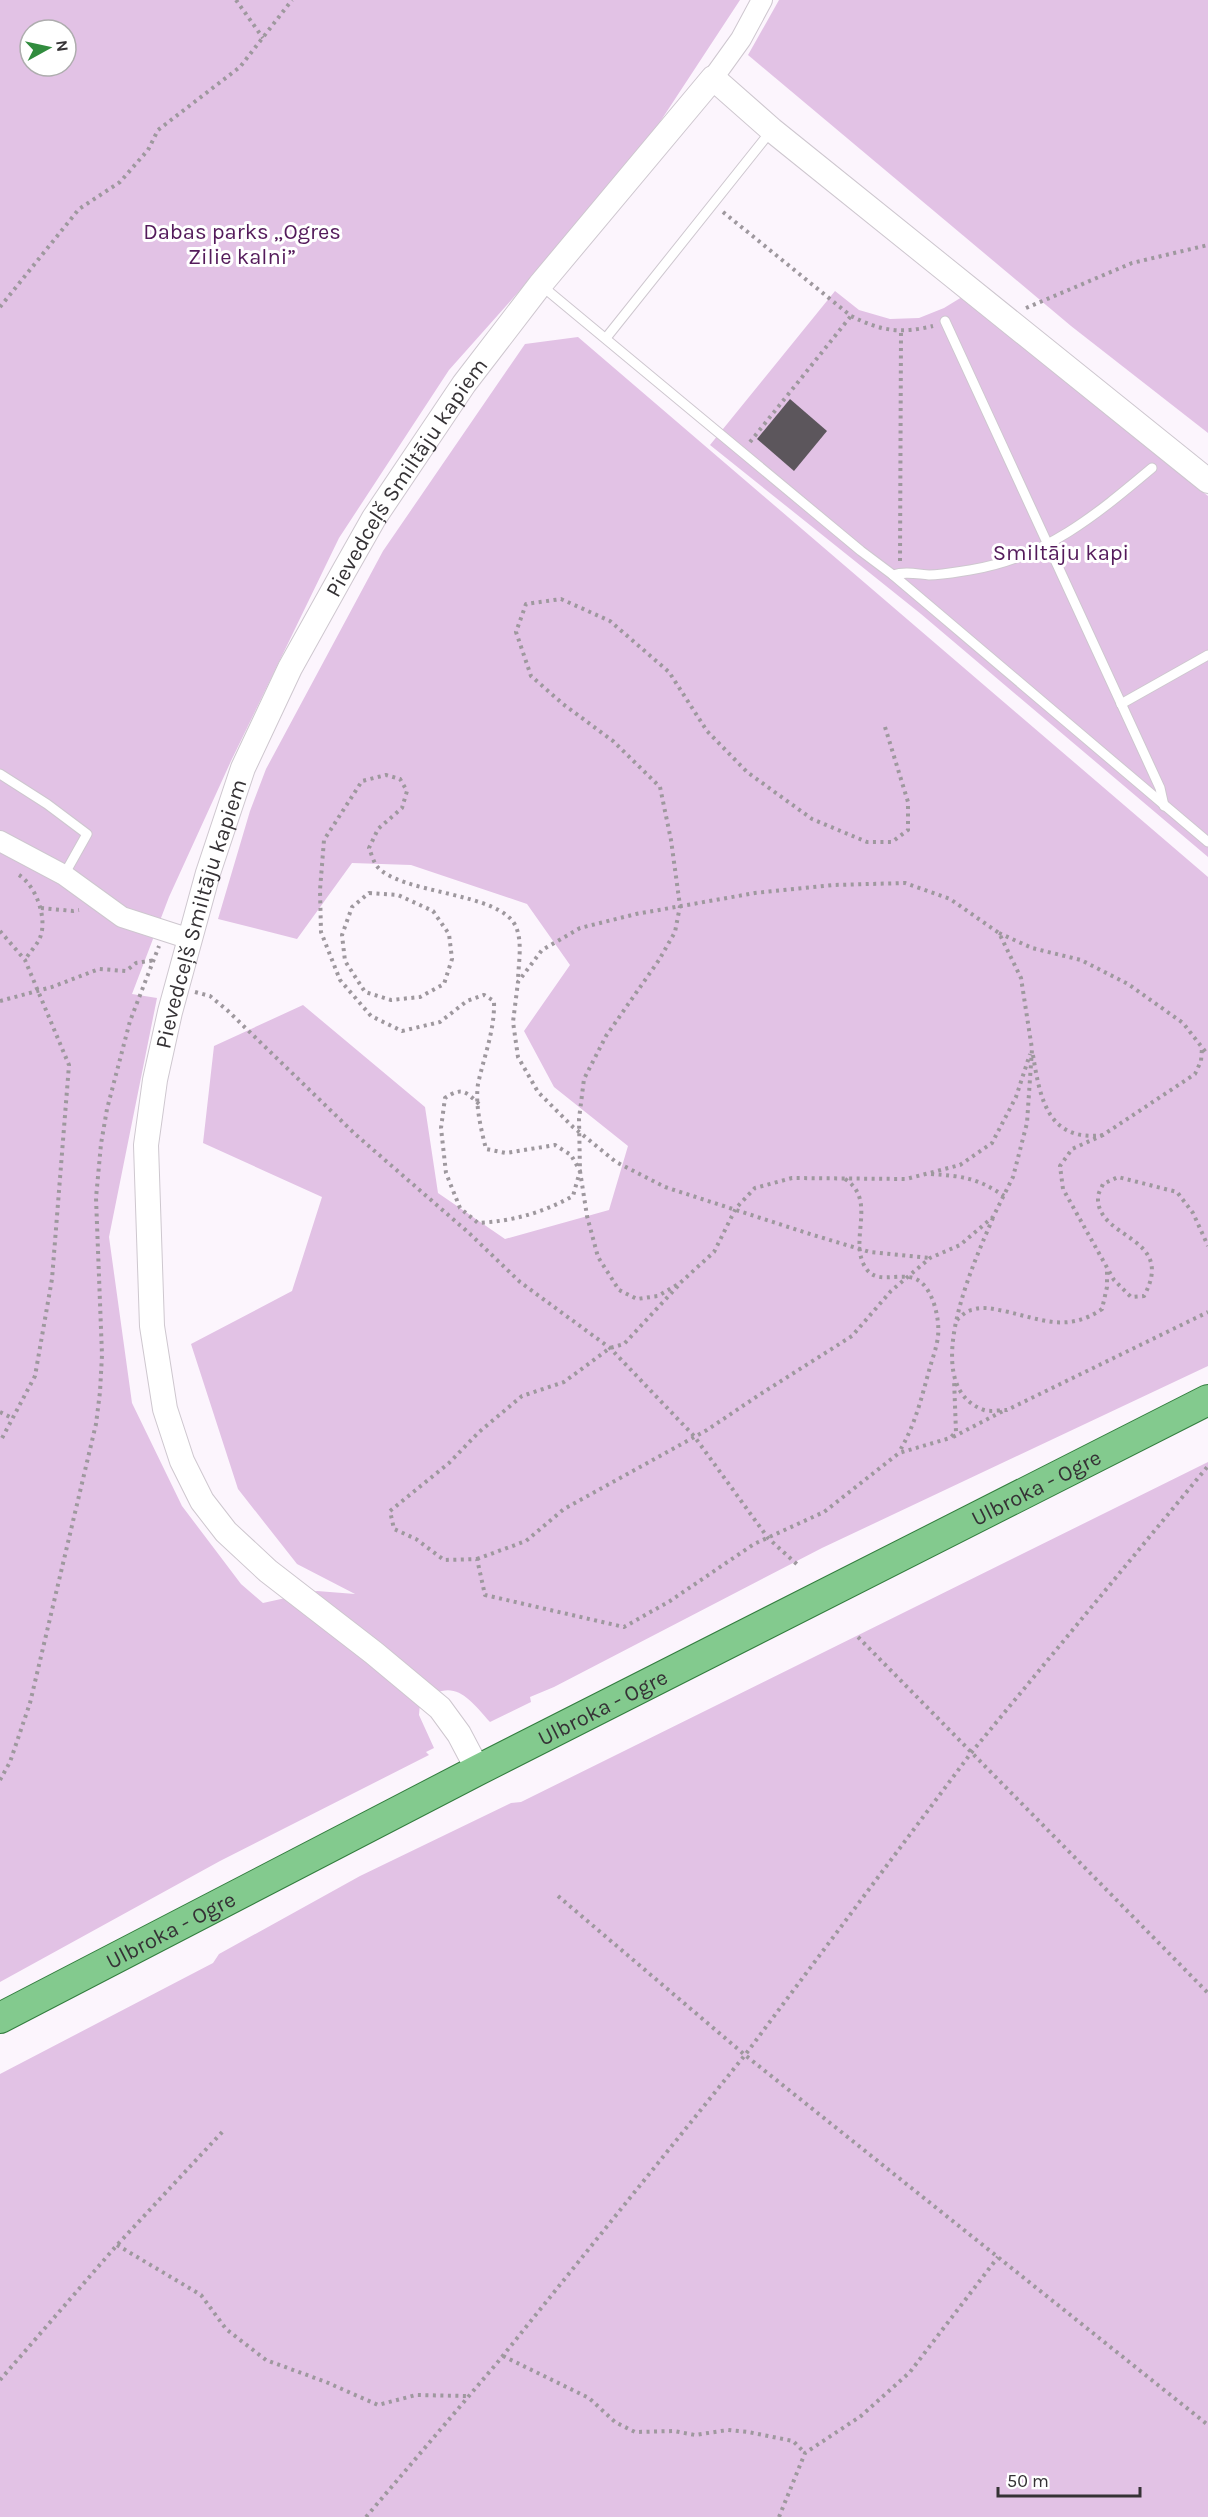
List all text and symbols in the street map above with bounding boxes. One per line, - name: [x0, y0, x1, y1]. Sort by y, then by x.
- north arrow: [18, 18, 78, 78]
- text: N: [52, 39, 73, 53]
- park label: Dabas parks „Ogres Zilie kalni”: [143, 219, 341, 270]
- street label: Pievedceļš Smiltāju kapiem: [320, 353, 493, 602]
- park label: Smiltāju kapi: [993, 540, 1129, 566]
- street label: Pievedceļš Smiltāju kapiem: [150, 776, 252, 1051]
- street label: Ulbroka - Ogre: [967, 1444, 1106, 1532]
- street label: Ulbroka - Ogre: [534, 1664, 672, 1752]
- street label: Ulbroka - Ogre: [102, 1886, 240, 1975]
- scale bar: [998, 2460, 1140, 2498]
- text: 50 m: [1007, 2470, 1049, 2492]

